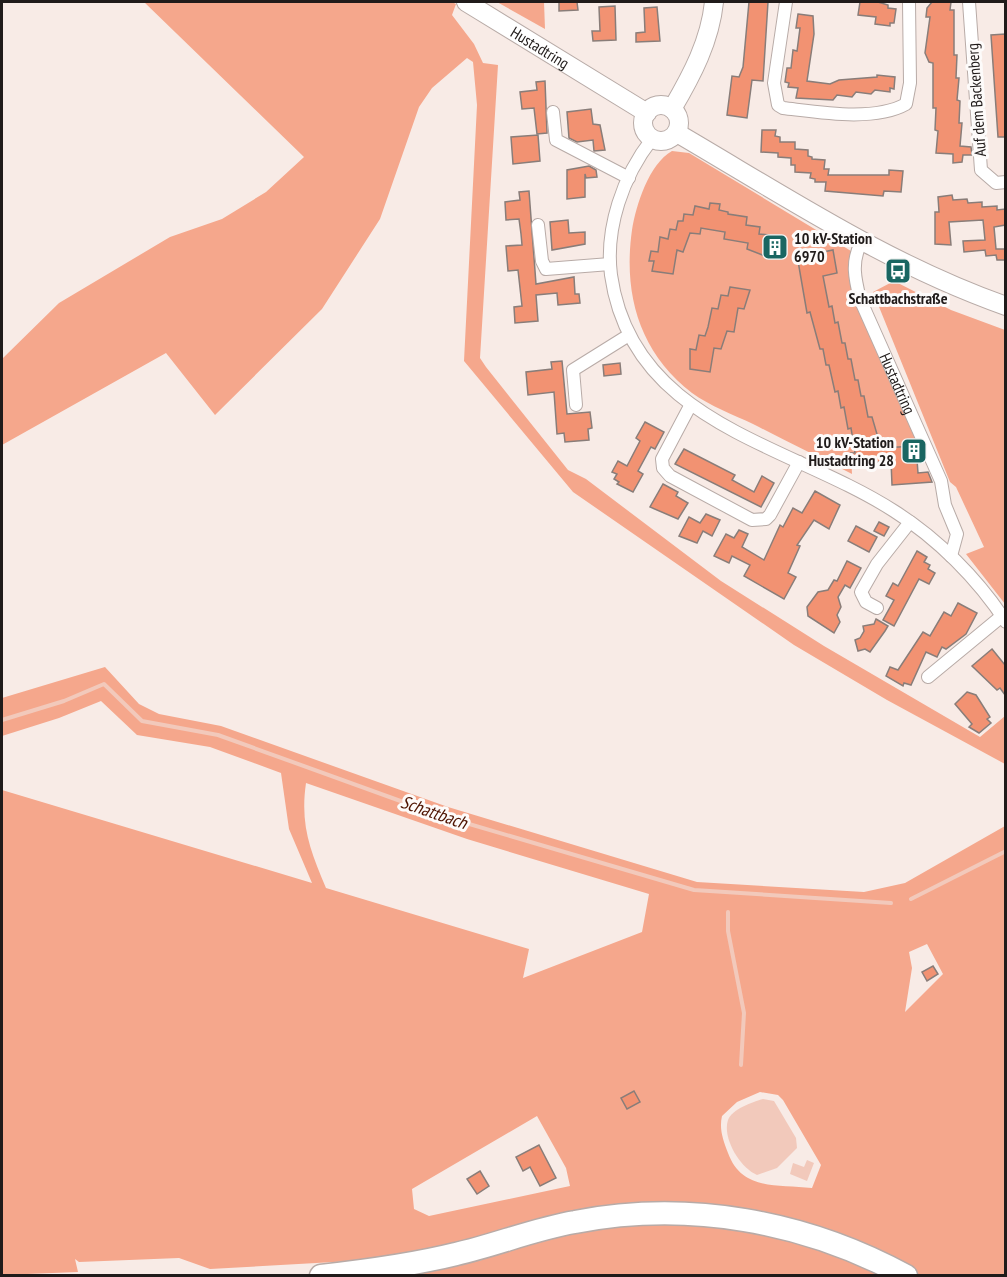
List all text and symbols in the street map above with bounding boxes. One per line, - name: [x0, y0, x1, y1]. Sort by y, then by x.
- street label: Hustadtring: [507, 22, 573, 73]
- street label: Auf dem Backenberg: [962, 43, 990, 157]
- place label: 10 kV-Station 6970: [794, 228, 872, 266]
- building icon: 10 kV-Station 6970: [760, 232, 790, 262]
- bus stop icon: Schattbachstraße: [883, 256, 913, 286]
- place label: Schattbachstraße: [848, 288, 948, 308]
- street label: Hustadtring: [875, 350, 920, 417]
- place label: 10 kV-Station Hustadtring 28: [809, 432, 894, 470]
- building icon: 10 kV-Station Hustadtring 28: [899, 436, 929, 466]
- water label: Schattbach: [398, 790, 471, 834]

